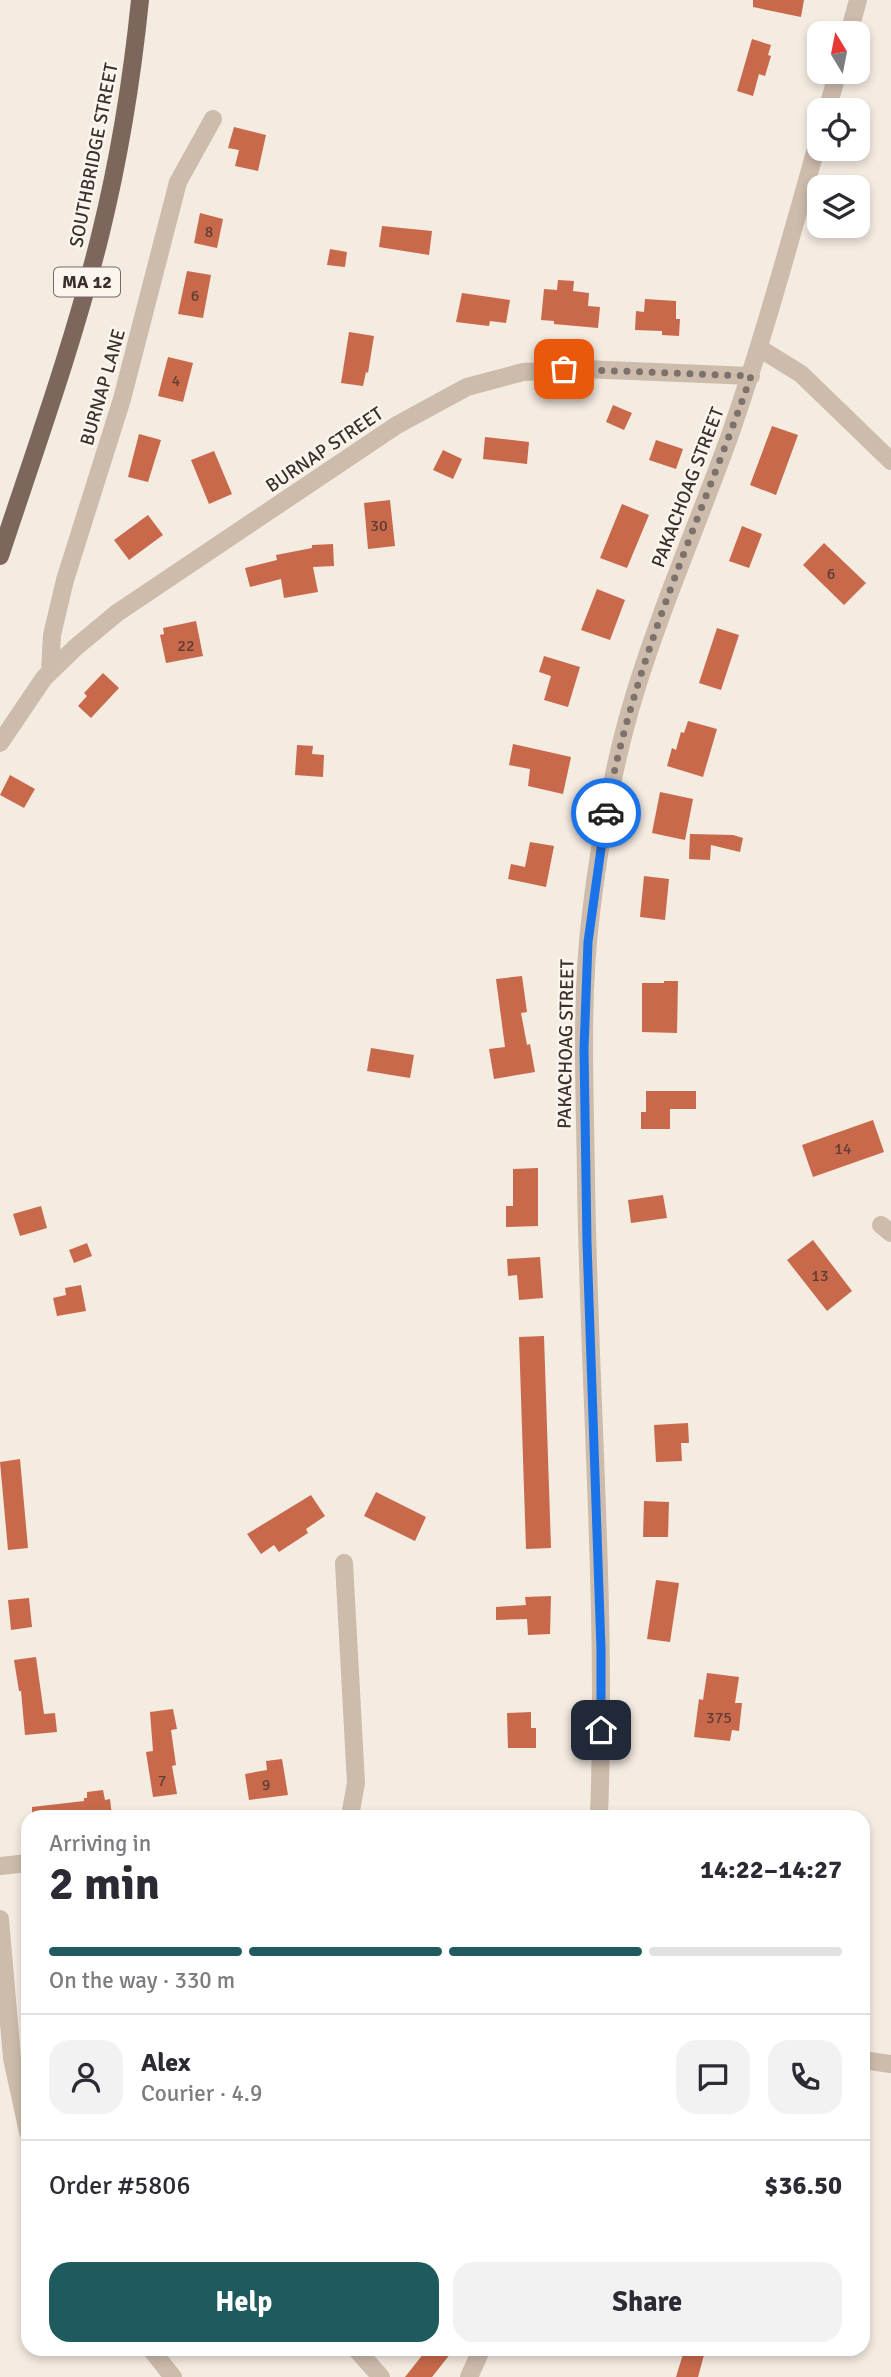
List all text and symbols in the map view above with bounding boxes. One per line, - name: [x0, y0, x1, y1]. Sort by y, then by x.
- north arrow: [807, 21, 870, 84]
- map controls: [807, 21, 870, 238]
- street label: SOUTHBRIDGE STREET: [64, 60, 124, 250]
- button: locate: [807, 98, 870, 161]
- button: layers: [807, 175, 870, 238]
- house number: 8: [205, 222, 213, 242]
- road number: MA 12: [54, 268, 120, 296]
- house number: 6: [191, 286, 199, 306]
- street label: BURNAP LANE: [75, 326, 131, 448]
- pin: [534, 339, 594, 399]
- icon: bag: [545, 350, 583, 388]
- house number: 4: [172, 371, 181, 391]
- street label: BURNAP STREET: [261, 401, 389, 498]
- street label: PAKACHOAG STREET: [646, 403, 730, 571]
- house number: 30: [370, 516, 388, 536]
- house number: 6: [827, 564, 835, 584]
- house number: 22: [177, 636, 195, 656]
- courier: [571, 778, 641, 848]
- icon: car: [587, 794, 625, 832]
- street label: PAKACHOAG STREET: [553, 958, 579, 1129]
- house number: 14: [834, 1139, 852, 1159]
- house number: 13: [811, 1266, 829, 1286]
- pin: [571, 1700, 631, 1760]
- house number: 375: [706, 1708, 732, 1728]
- icon: home: [582, 1711, 620, 1749]
- house number: 7: [158, 1771, 166, 1791]
- house number: 9: [262, 1775, 270, 1795]
- text: Arriving in: [49, 1829, 151, 1858]
- text: 14:22–14:27: [700, 1854, 842, 1886]
- text: 2 min: [49, 1856, 160, 1912]
- text: On the way · 330 m: [49, 1966, 235, 1995]
- button: person: [49, 2040, 123, 2114]
- button: chat: [676, 2040, 750, 2114]
- button: phone: [768, 2040, 842, 2114]
- text: Alex: [141, 2047, 191, 2079]
- text: Courier · 4.9: [141, 2079, 262, 2108]
- text: Order #5806: [49, 2170, 190, 2202]
- text: $36.50: [764, 2170, 842, 2202]
- button: Help: [49, 2262, 439, 2342]
- button: Share: [453, 2262, 842, 2342]

